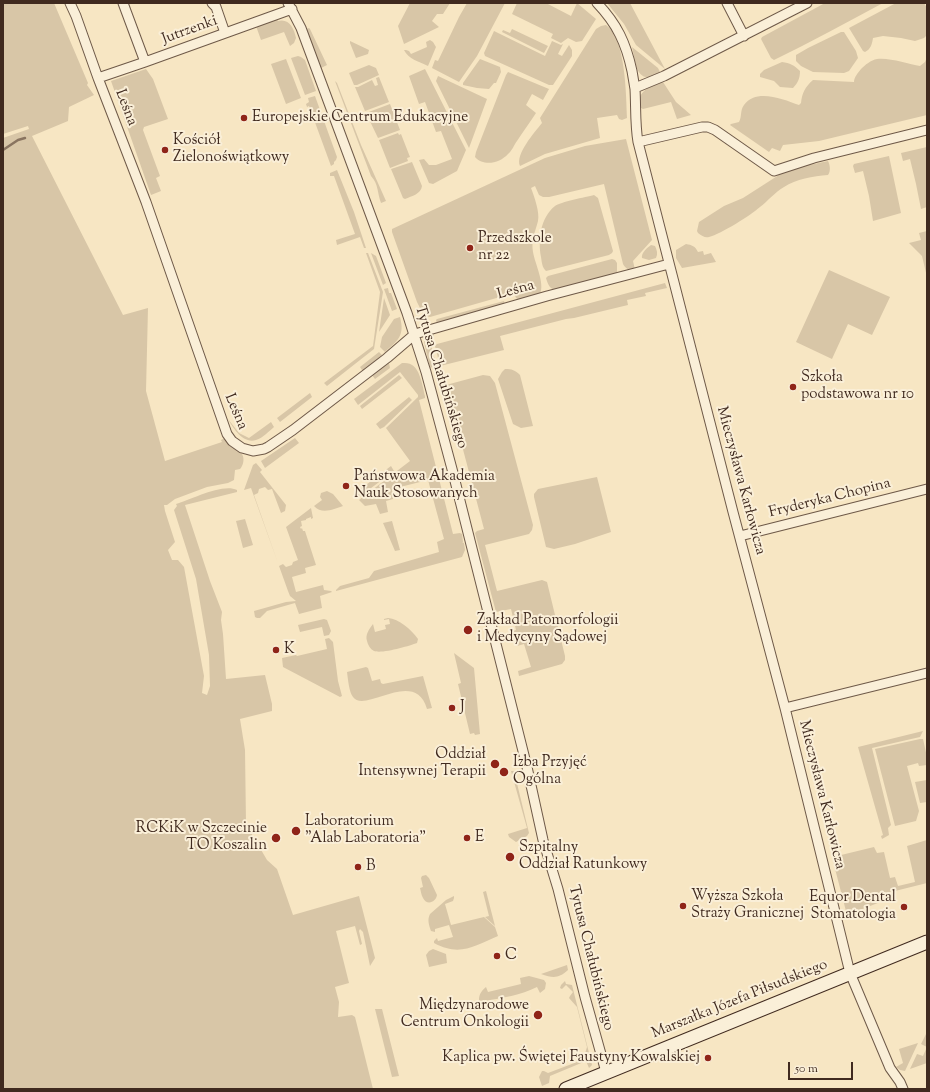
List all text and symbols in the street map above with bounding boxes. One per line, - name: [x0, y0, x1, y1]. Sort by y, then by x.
- street label: Jutrzenki: [160, 13, 220, 49]
- street label: Leśna: [110, 87, 140, 129]
- place label: Europejskie Centrum Edukacyjne: [252, 109, 468, 127]
- marker: Europejskie Centrum Edukacyjne: [239, 113, 249, 123]
- place label: Kościół Zielonoświątkowy: [173, 132, 289, 167]
- marker: Kościół Zielonoświątkowy: [160, 145, 170, 155]
- place label: Przedszkole nr 22: [478, 230, 552, 265]
- marker: Przedszkole nr 22: [465, 243, 475, 253]
- street label: Leśna: [495, 277, 537, 305]
- street label: Tytusa Chałubińskiego: [410, 303, 470, 451]
- place label: Szkoła podstawowa nr 10: [801, 369, 914, 404]
- marker: Szkoła podstawowa nr 10: [788, 382, 798, 392]
- street label: Leśna: [219, 391, 251, 433]
- street label: Mieczysława Karłowicza: [712, 405, 768, 557]
- place label: Państwowa Akademia Nauk Stosowanych: [354, 468, 495, 503]
- street label: Fryderyka Chopina: [767, 475, 893, 523]
- marker: Państwowa Akademia Nauk Stosowanych: [341, 481, 351, 491]
- place label: Zakład Patomorfologii i Medycyny Sądowej: [477, 612, 619, 647]
- marker: Zakład Patomorfologii i Medycyny Sądowej: [462, 624, 474, 636]
- place label: K: [284, 641, 295, 659]
- marker: K: [271, 645, 281, 655]
- place label: J: [460, 699, 464, 717]
- marker: J: [447, 703, 457, 713]
- street label: Mieczysława Karłowicza: [794, 719, 848, 871]
- place label: Oddział Intensywnej Terapii: [358, 746, 486, 781]
- place label: Izba Przyjęć Ogólna: [513, 754, 587, 789]
- marker: Oddział Intensywnej Terapii: [489, 758, 501, 770]
- marker: Izba Przyjęć Ogólna: [498, 766, 510, 778]
- place label: Laboratorium "Alab Laboratoria": [305, 813, 426, 848]
- place label: RCKiK w Szczecinie TO Koszalin: [136, 820, 267, 855]
- marker: Laboratorium "Alab Laboratoria": [290, 825, 302, 837]
- place label: E: [475, 829, 484, 847]
- marker: RCKiK w Szczecinie TO Koszalin: [270, 832, 282, 844]
- marker: E: [462, 833, 472, 843]
- place label: Szpitalny Oddział Ratunkowy: [519, 839, 647, 874]
- marker: Szpitalny Oddział Ratunkowy: [504, 851, 516, 863]
- place label: B: [366, 858, 375, 876]
- marker: B: [353, 862, 363, 872]
- street label: Tytusa Chałubińskiego: [563, 884, 617, 1032]
- place label: Wyższa Szkoła Straży Granicznej: [691, 888, 804, 923]
- place label: Equor Dental Stomatologia: [809, 889, 896, 924]
- marker: Wyższa Szkoła Straży Granicznej: [678, 901, 688, 911]
- marker: Equor Dental Stomatologia: [899, 902, 909, 912]
- place label: C: [505, 947, 517, 965]
- marker: C: [492, 951, 502, 961]
- street label: Marszałka Józefa Piłsudskiego: [649, 956, 831, 1044]
- place label: Międzynarodowe Centrum Onkologii: [401, 997, 529, 1032]
- marker: Międzynarodowe Centrum Onkologii: [532, 1009, 544, 1021]
- place label: Kaplica pw. Świętej Faustyny Kowalskiej: [442, 1049, 700, 1067]
- marker: Kaplica pw. Świętej Faustyny Kowalskiej: [703, 1053, 713, 1063]
- scale bar: [790, 1054, 855, 1080]
- text: 50 m: [795, 1060, 818, 1078]

